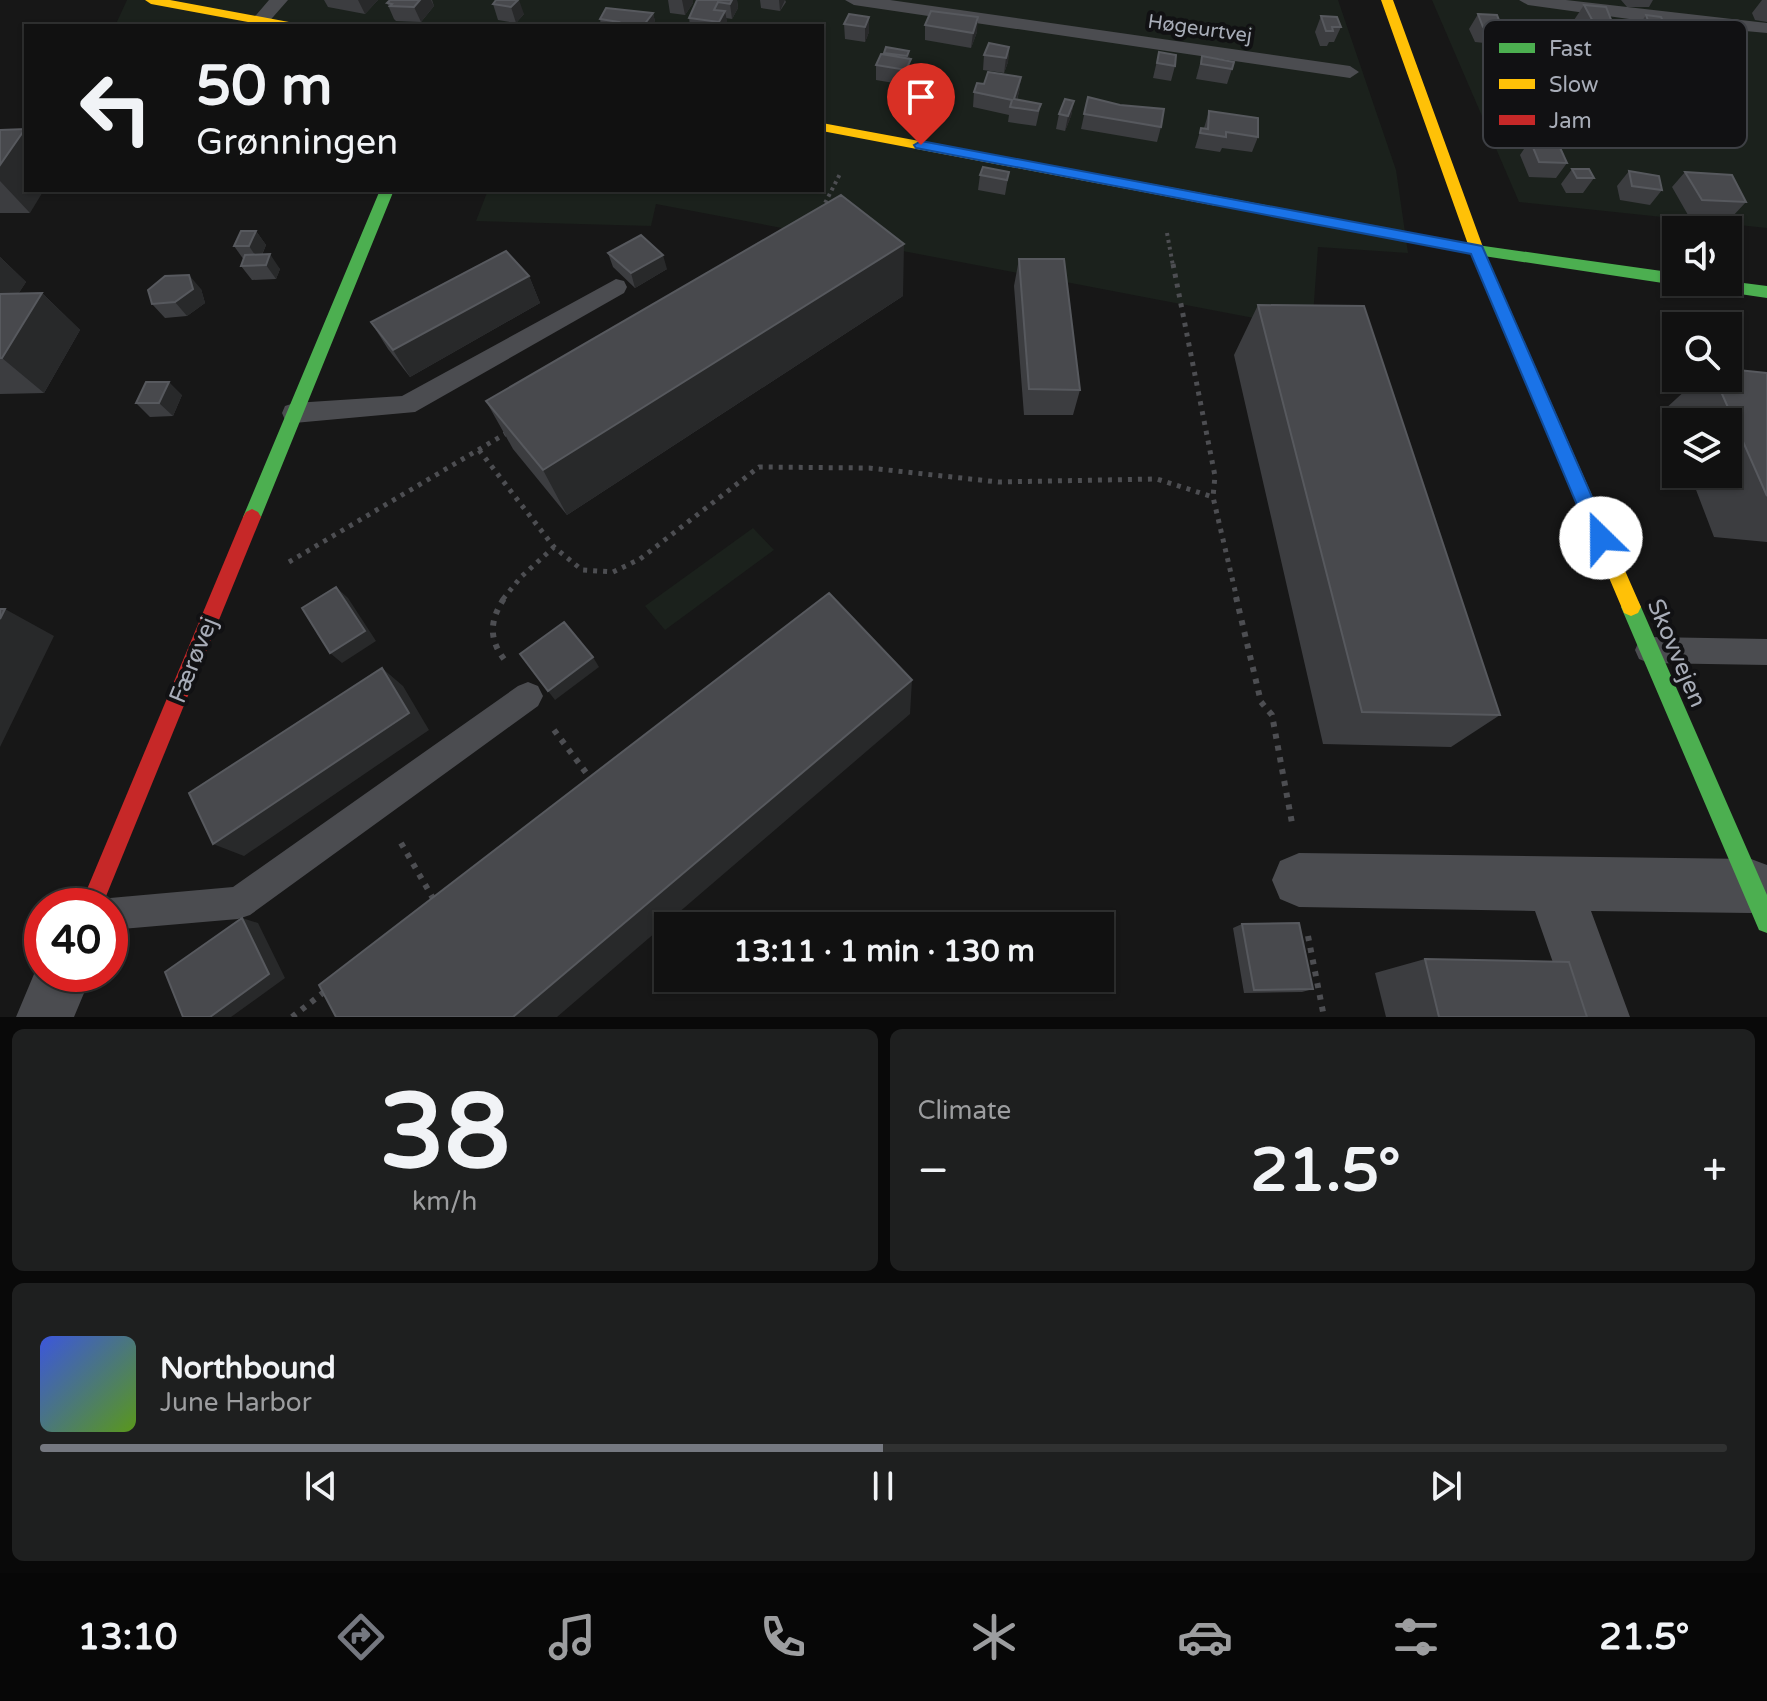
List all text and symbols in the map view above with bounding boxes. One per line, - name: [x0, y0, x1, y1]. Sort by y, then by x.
- street label: Høgeurtvej: [1146, 10, 1254, 48]
- legend: [1483, 20, 1747, 148]
- text: Fast: [1549, 36, 1592, 62]
- text: 50 m: [196, 53, 332, 120]
- icon: left: [64, 56, 168, 160]
- pin: [887, 63, 955, 145]
- text: Slow: [1549, 72, 1599, 98]
- icon: arrive: [899, 75, 943, 119]
- text: Jam: [1549, 108, 1592, 134]
- text: Grønningen: [196, 121, 398, 164]
- map controls: [1662, 216, 1742, 488]
- button: sound: [1662, 216, 1742, 296]
- button: search: [1662, 312, 1742, 392]
- button: layers: [1662, 408, 1742, 488]
- position arrow: [1559, 496, 1643, 580]
- street label: Skovvejen: [1641, 595, 1712, 712]
- street label: Færøvej: [163, 613, 224, 707]
- speed limit sign: 40: [24, 888, 128, 992]
- text: 13:11 · 1 min · 130 m: [733, 933, 1035, 970]
- text: 38: [379, 1071, 510, 1196]
- text: Climate: [918, 1095, 1011, 1126]
- text: 21.5°: [1250, 1135, 1401, 1207]
- text: −: [918, 1145, 949, 1198]
- text: +: [1702, 1145, 1727, 1198]
- text: km/h: [412, 1186, 477, 1217]
- text: Northbound: [160, 1350, 336, 1387]
- text: June Harbor: [160, 1387, 312, 1418]
- icon: previous: [299, 1464, 343, 1508]
- icon: pause: [861, 1464, 905, 1508]
- icon: next: [1424, 1464, 1468, 1508]
- icon: directions: [333, 1609, 389, 1665]
- icon: music: [544, 1609, 600, 1665]
- icon: phone: [755, 1609, 811, 1665]
- icon: climate: [966, 1609, 1022, 1665]
- icon: car: [1177, 1609, 1233, 1665]
- icon: filters: [1388, 1609, 1444, 1665]
- text: 13:10: [78, 1616, 177, 1659]
- text: 21.5°: [1599, 1616, 1689, 1659]

